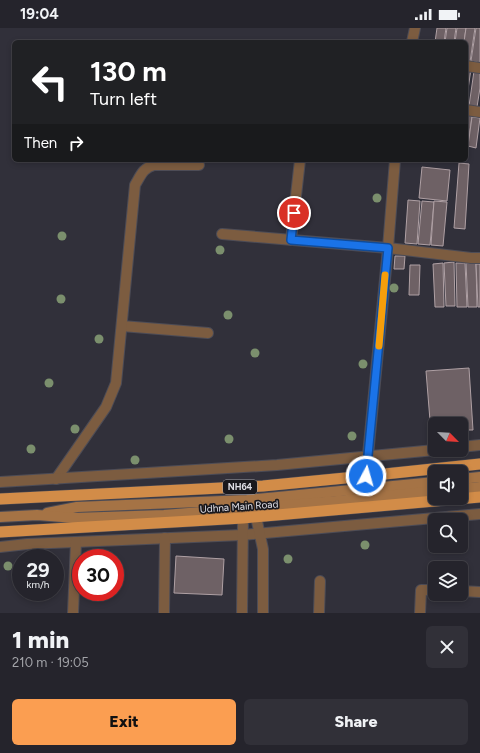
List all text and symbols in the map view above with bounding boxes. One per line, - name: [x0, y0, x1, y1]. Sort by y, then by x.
- text: 19:04: [20, 5, 59, 23]
- text: 130 m: [90, 54, 167, 88]
- icon: left: [24, 56, 76, 108]
- text: Turn left: [90, 88, 157, 110]
- icon: right: [65, 132, 87, 154]
- text: Then: [24, 134, 57, 152]
- pin: [277, 196, 311, 230]
- icon: arrive: [283, 202, 305, 224]
- north arrow: [428, 417, 468, 457]
- map controls: [428, 417, 468, 601]
- position arrow: [345, 455, 387, 497]
- button: sound: [428, 465, 468, 505]
- road number: NH64: [223, 480, 257, 494]
- street label: Udhna Main Road: [199, 497, 279, 516]
- button: search: [428, 513, 468, 553]
- speed limit sign: 30: [72, 549, 124, 601]
- text: 29: [26, 558, 50, 582]
- button: layers: [428, 561, 468, 601]
- text: km/h: [27, 578, 49, 591]
- text: 1 min: [12, 625, 69, 654]
- button: close: [426, 626, 468, 668]
- text: 210 m · 19:05: [12, 655, 89, 670]
- button: Exit: [12, 699, 236, 745]
- button: Share: [244, 699, 468, 745]

